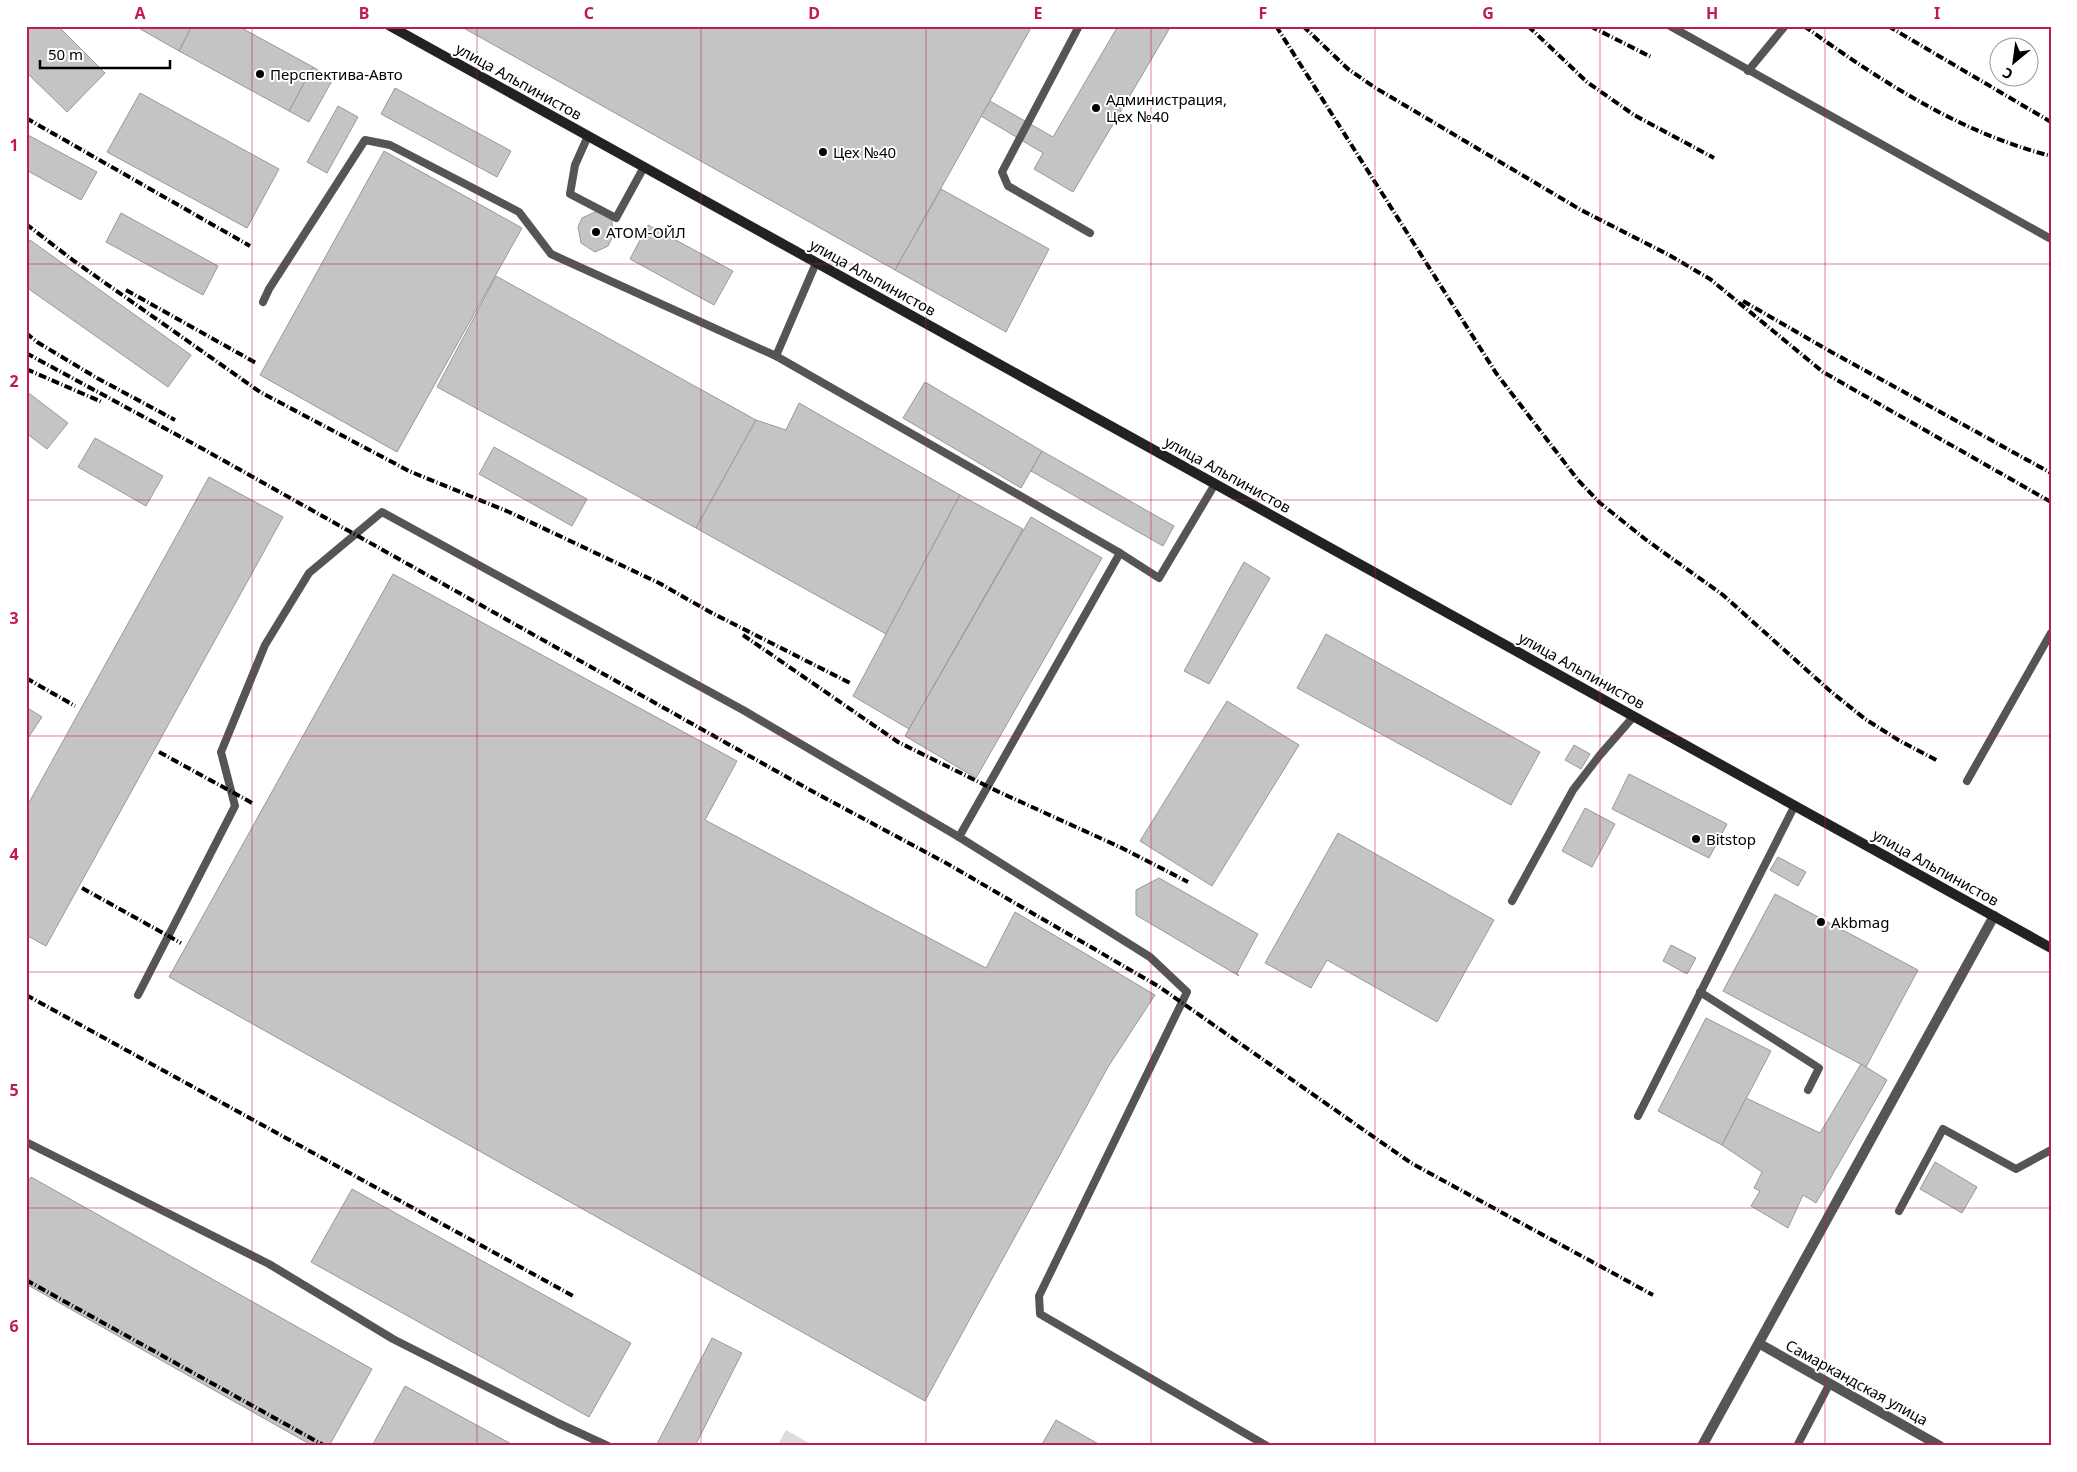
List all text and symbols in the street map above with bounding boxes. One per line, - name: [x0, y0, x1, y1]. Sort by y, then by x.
- text: A: [134, 2, 146, 24]
- text: B: [359, 2, 369, 24]
- text: C: [584, 2, 594, 24]
- text: D: [808, 2, 820, 24]
- text: E: [1034, 2, 1043, 24]
- text: F: [1259, 2, 1267, 24]
- text: G: [1482, 2, 1494, 24]
- text: H: [1706, 2, 1718, 24]
- text: I: [1934, 2, 1940, 24]
- scale bar: [40, 38, 170, 70]
- street label: улица Альпинистов: [452, 38, 586, 124]
- north arrow: [1990, 38, 2040, 88]
- text: 50 m: [48, 44, 83, 64]
- text: С: [1999, 63, 2016, 84]
- place label: Перспектива-Авто: [270, 64, 403, 84]
- marker: Перспектива-Авто: [254, 68, 266, 80]
- place label: Администрация, Цех №40: [1106, 89, 1227, 126]
- marker: Администрация, Цех №40: [1090, 102, 1102, 114]
- text: 1: [9, 134, 19, 156]
- place label: Цех №40: [833, 142, 896, 162]
- marker: Цех №40: [817, 146, 829, 158]
- place label: АТОМ-ОЙЛ: [606, 222, 686, 242]
- marker: АТОМ-ОЙЛ: [590, 226, 602, 238]
- street label: улица Альпинистов: [806, 234, 940, 320]
- text: 2: [9, 370, 19, 392]
- street label: улица Альпинистов: [1161, 431, 1295, 517]
- text: 3: [9, 607, 19, 629]
- street label: улица Альпинистов: [1515, 627, 1649, 713]
- street label: улица Альпинистов: [1869, 824, 2003, 910]
- place label: Bitstop: [1706, 829, 1756, 849]
- marker: Bitstop: [1690, 833, 1702, 845]
- text: 4: [9, 843, 19, 865]
- place label: Akbmag: [1831, 912, 1890, 932]
- marker: Akbmag: [1815, 916, 1827, 928]
- text: 5: [9, 1079, 19, 1101]
- text: 6: [9, 1315, 19, 1337]
- street label: Самаркандская улица: [1782, 1335, 1932, 1429]

